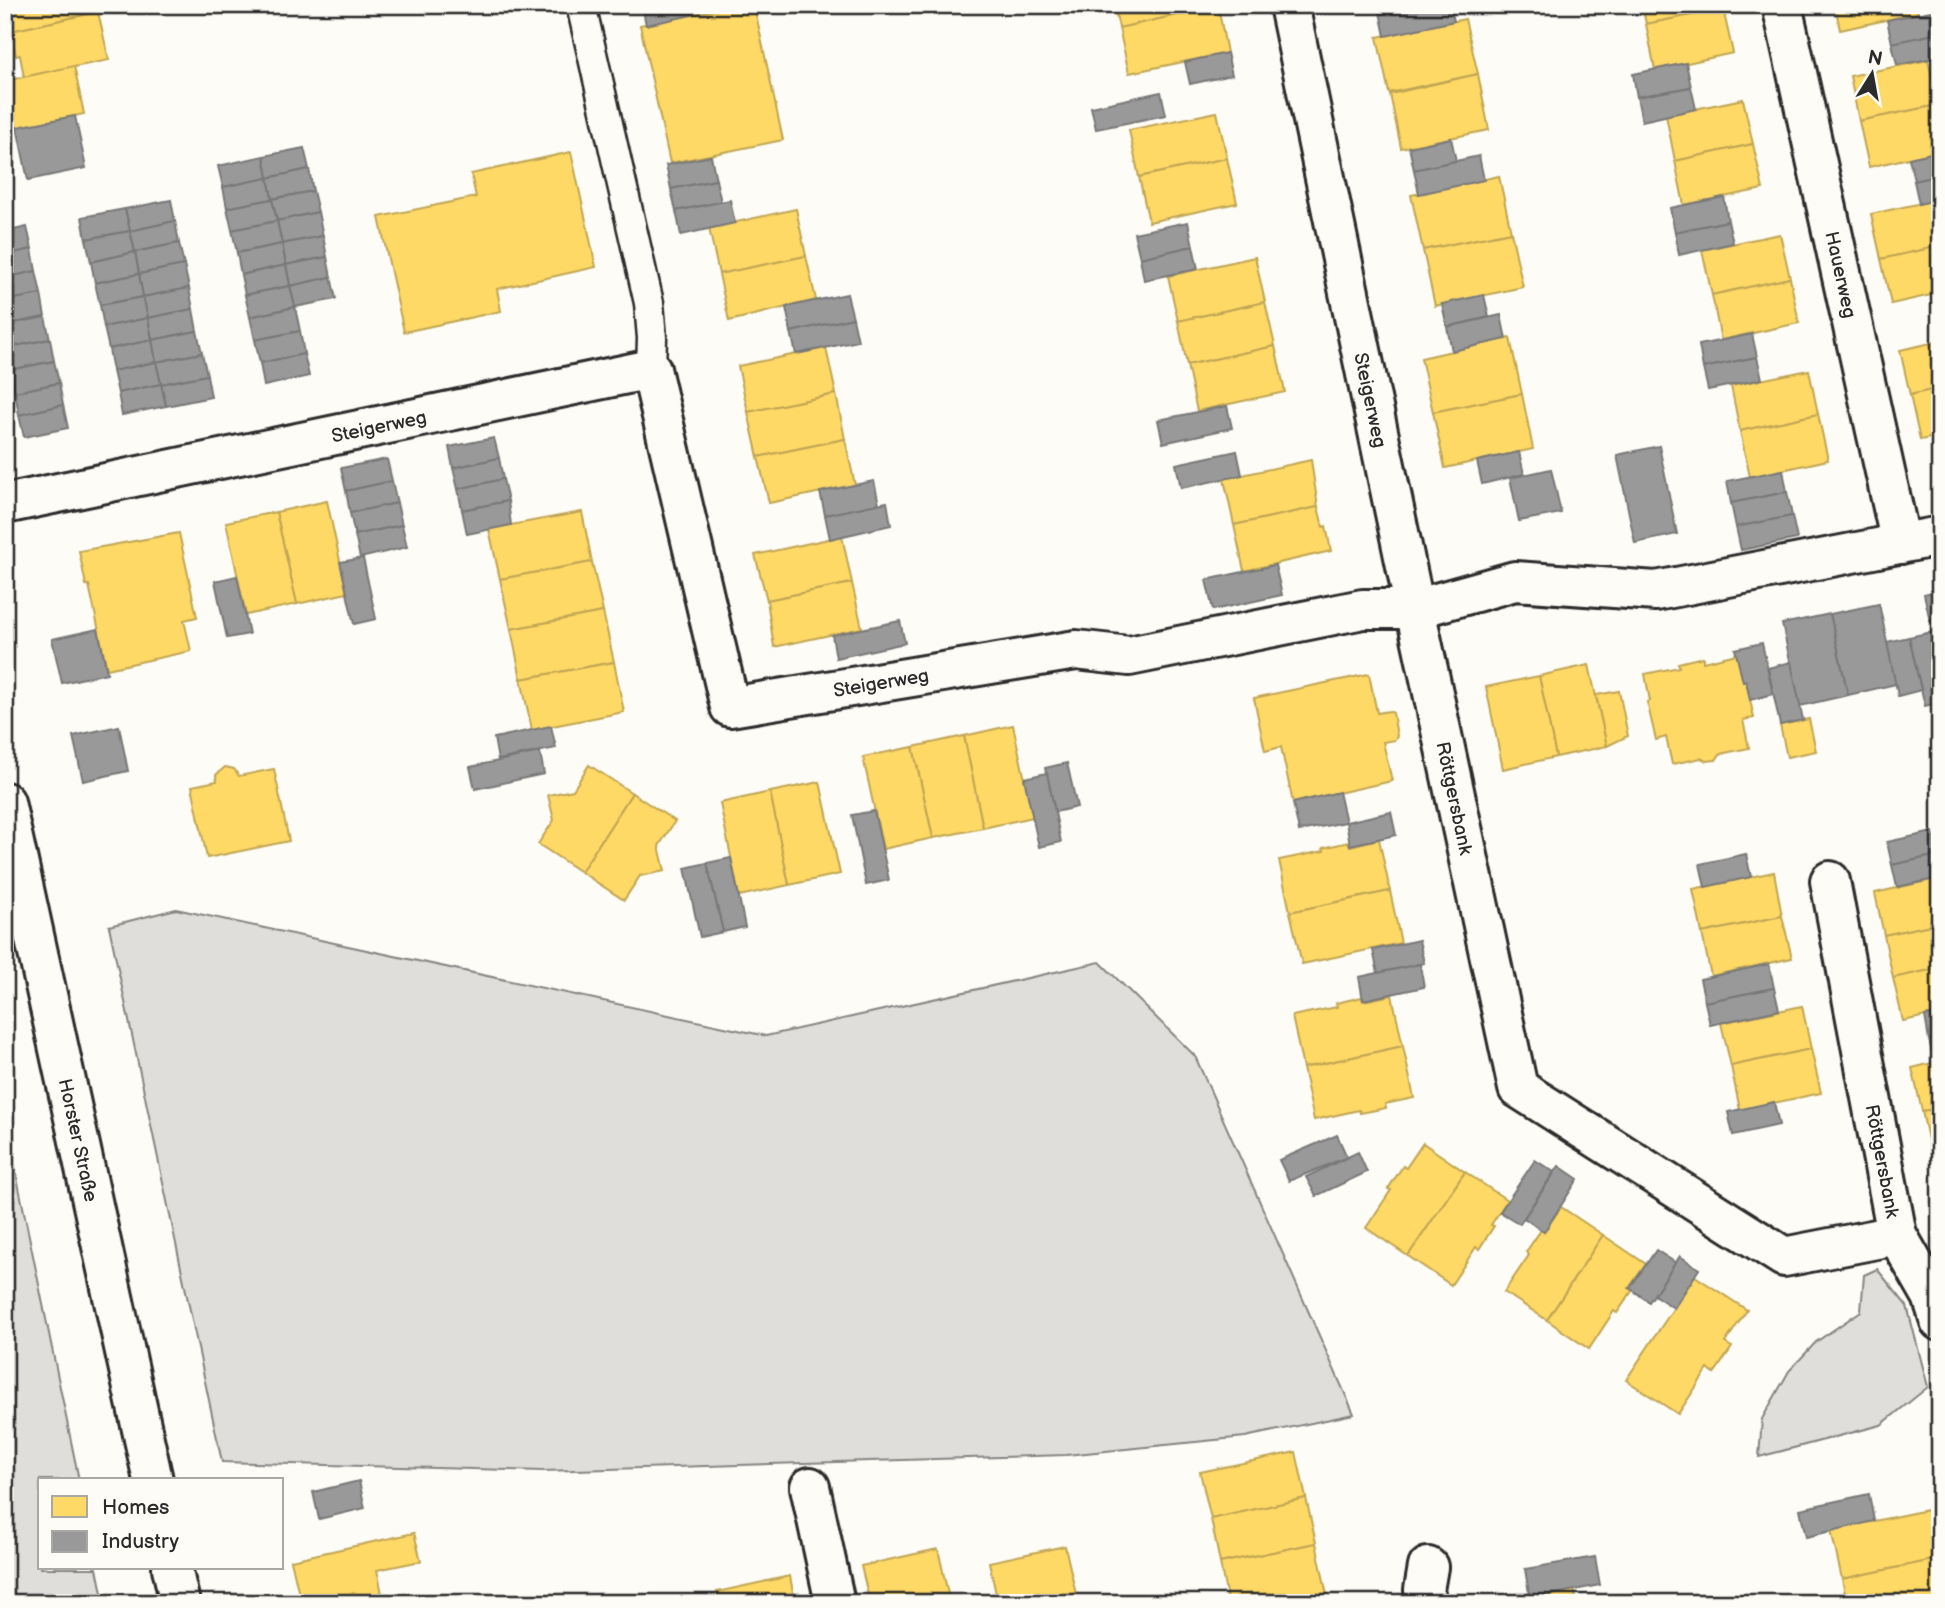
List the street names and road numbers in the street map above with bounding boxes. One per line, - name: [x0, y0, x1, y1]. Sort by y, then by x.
- street label: Hauerweg: [1819, 229, 1861, 320]
- street label: Steigerweg: [1348, 351, 1391, 450]
- street label: Steigerweg: [330, 406, 429, 448]
- street label: Steigerweg: [832, 664, 931, 703]
- street label: Röttgersbank: [1430, 740, 1477, 858]
- street label: Horster Straße: [53, 1077, 102, 1204]
- street label: Röttgersbank: [1860, 1103, 1904, 1221]

